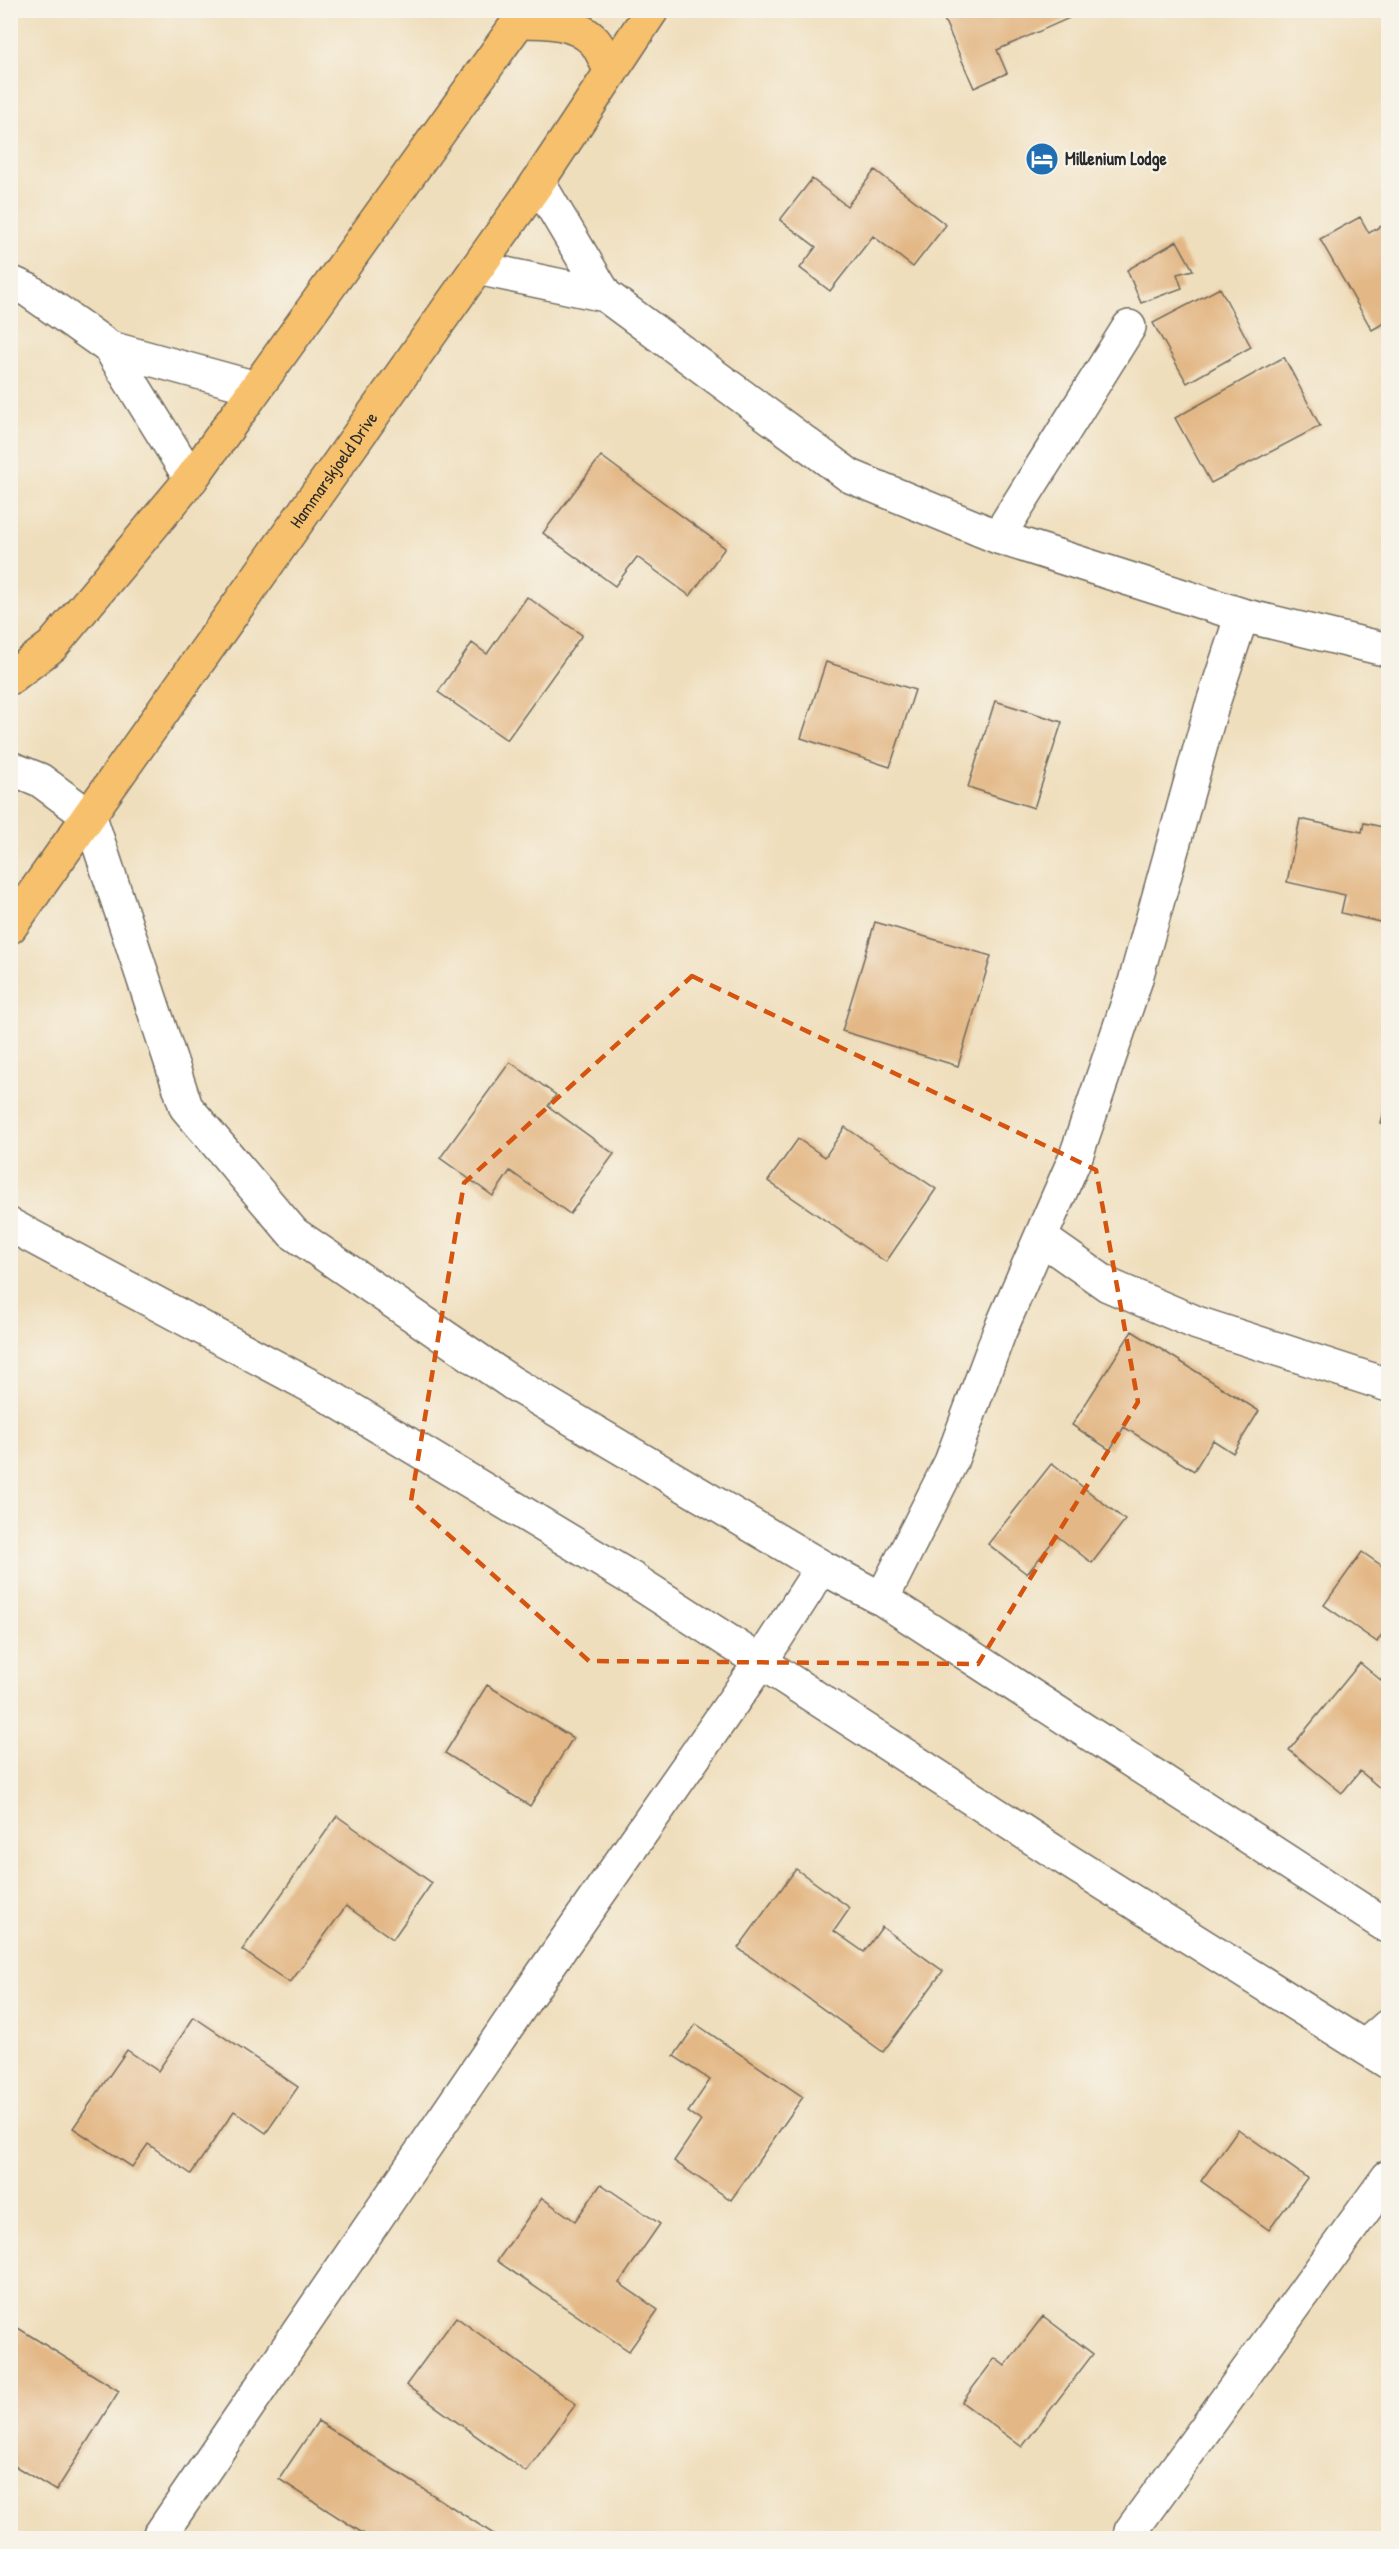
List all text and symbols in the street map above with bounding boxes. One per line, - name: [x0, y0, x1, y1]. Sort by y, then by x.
- hotel icon: Millenium Lodge: [1024, 141, 1060, 177]
- place label: Millenium Lodge: [1065, 146, 1167, 172]
- street label: Hammarskjoeld Drive: [284, 407, 383, 533]

